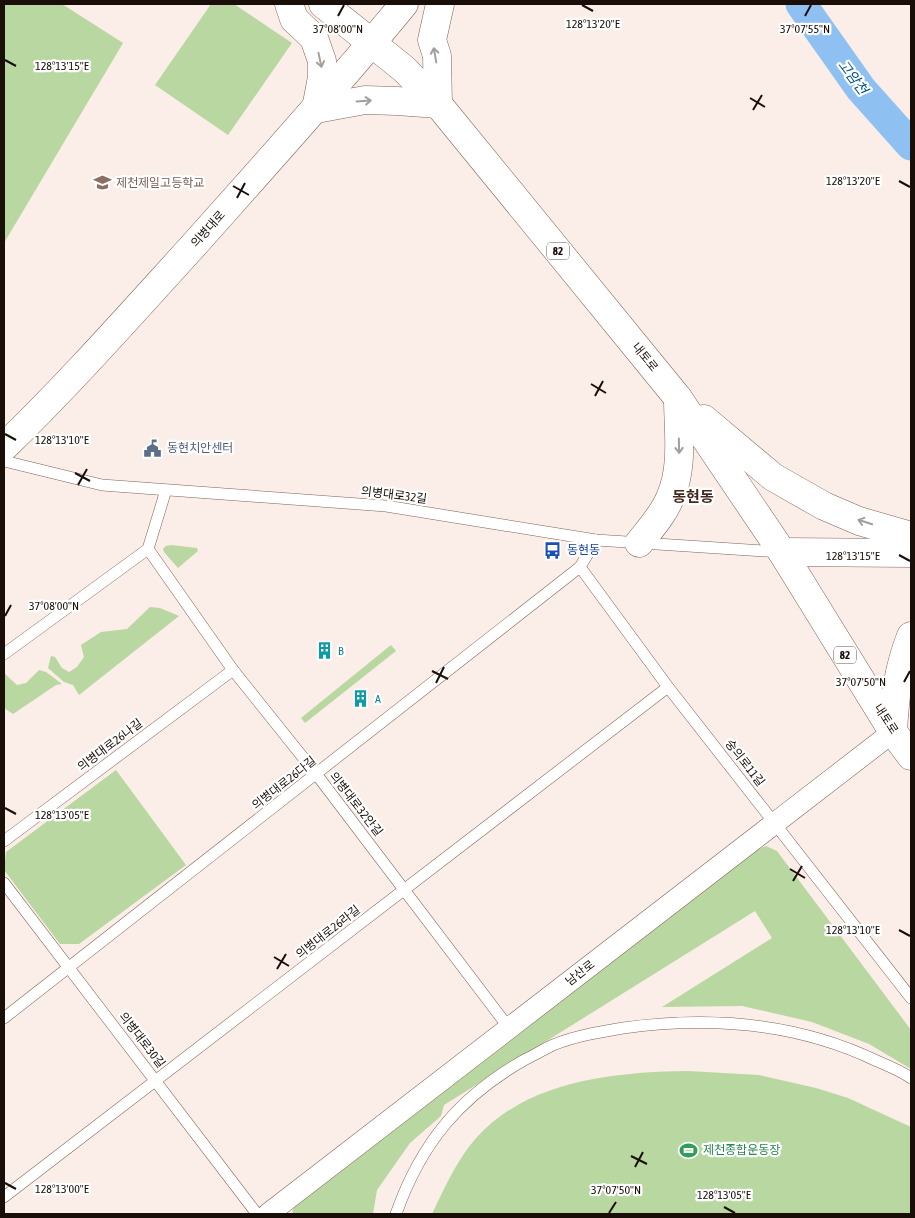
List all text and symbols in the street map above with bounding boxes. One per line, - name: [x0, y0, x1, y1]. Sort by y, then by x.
- text: 128°13'20"E: [566, 17, 620, 31]
- text: 37°08'00"N: [313, 22, 363, 36]
- text: 37°07'55"N: [780, 22, 830, 36]
- one-way arrow: [430, 48, 440, 64]
- one-way arrow: [316, 51, 325, 67]
- water label: 고암천: [835, 57, 872, 98]
- text: 128°13'15"E: [35, 59, 89, 73]
- one-way arrow: [356, 97, 372, 106]
- school or university icon: 제천제일고등학교: [92, 173, 112, 193]
- text: 128°13'20"E: [826, 174, 880, 188]
- place label: 제천제일고등학교: [116, 176, 204, 190]
- street label: 의병대로: [188, 208, 228, 250]
- road number: 82: [547, 242, 569, 260]
- street label: 내토로: [629, 340, 661, 374]
- text: 128°13'10"E: [35, 433, 89, 447]
- public building icon: 동현치안센터: [143, 438, 163, 458]
- one-way arrow: [674, 438, 683, 454]
- place label: 동현치안센터: [167, 441, 233, 455]
- street label: 의병대로32길: [360, 484, 428, 506]
- district label: 동현동: [672, 488, 714, 505]
- one-way arrow: [857, 517, 873, 526]
- bus stop icon: 동현동: [543, 540, 563, 560]
- place label: 동현동: [567, 543, 600, 557]
- text: 128°13'15"E: [826, 549, 880, 563]
- text: 37°08'00"N: [29, 599, 79, 613]
- building icon: B: [314, 641, 334, 661]
- place label: B: [338, 644, 344, 658]
- road number: 82: [834, 646, 856, 664]
- text: 37°07'50"N: [836, 675, 886, 689]
- building icon: A: [351, 689, 371, 709]
- place label: A: [375, 692, 381, 706]
- street label: 내토로: [871, 701, 901, 737]
- street label: 의병대로26나길: [75, 716, 145, 774]
- street label: 숭의로11길: [722, 737, 768, 789]
- street label: 의병대로26다길: [249, 754, 319, 812]
- street label: 의병대로32안길: [327, 769, 385, 839]
- text: 128°13'05"E: [35, 808, 89, 822]
- street label: 의병대로26라길: [293, 903, 363, 961]
- text: 128°13'10"E: [826, 923, 880, 937]
- street label: 남산로: [563, 957, 597, 989]
- street label: 의병대로30길: [116, 1009, 168, 1071]
- sports icon: 제천종합운동장: [679, 1140, 699, 1160]
- place label: 제천종합운동장: [703, 1143, 780, 1157]
- text: 128°13'00"E: [35, 1182, 89, 1196]
- text: 37°07'50"N: [591, 1183, 641, 1197]
- text: 128°13'05"E: [697, 1188, 751, 1202]

